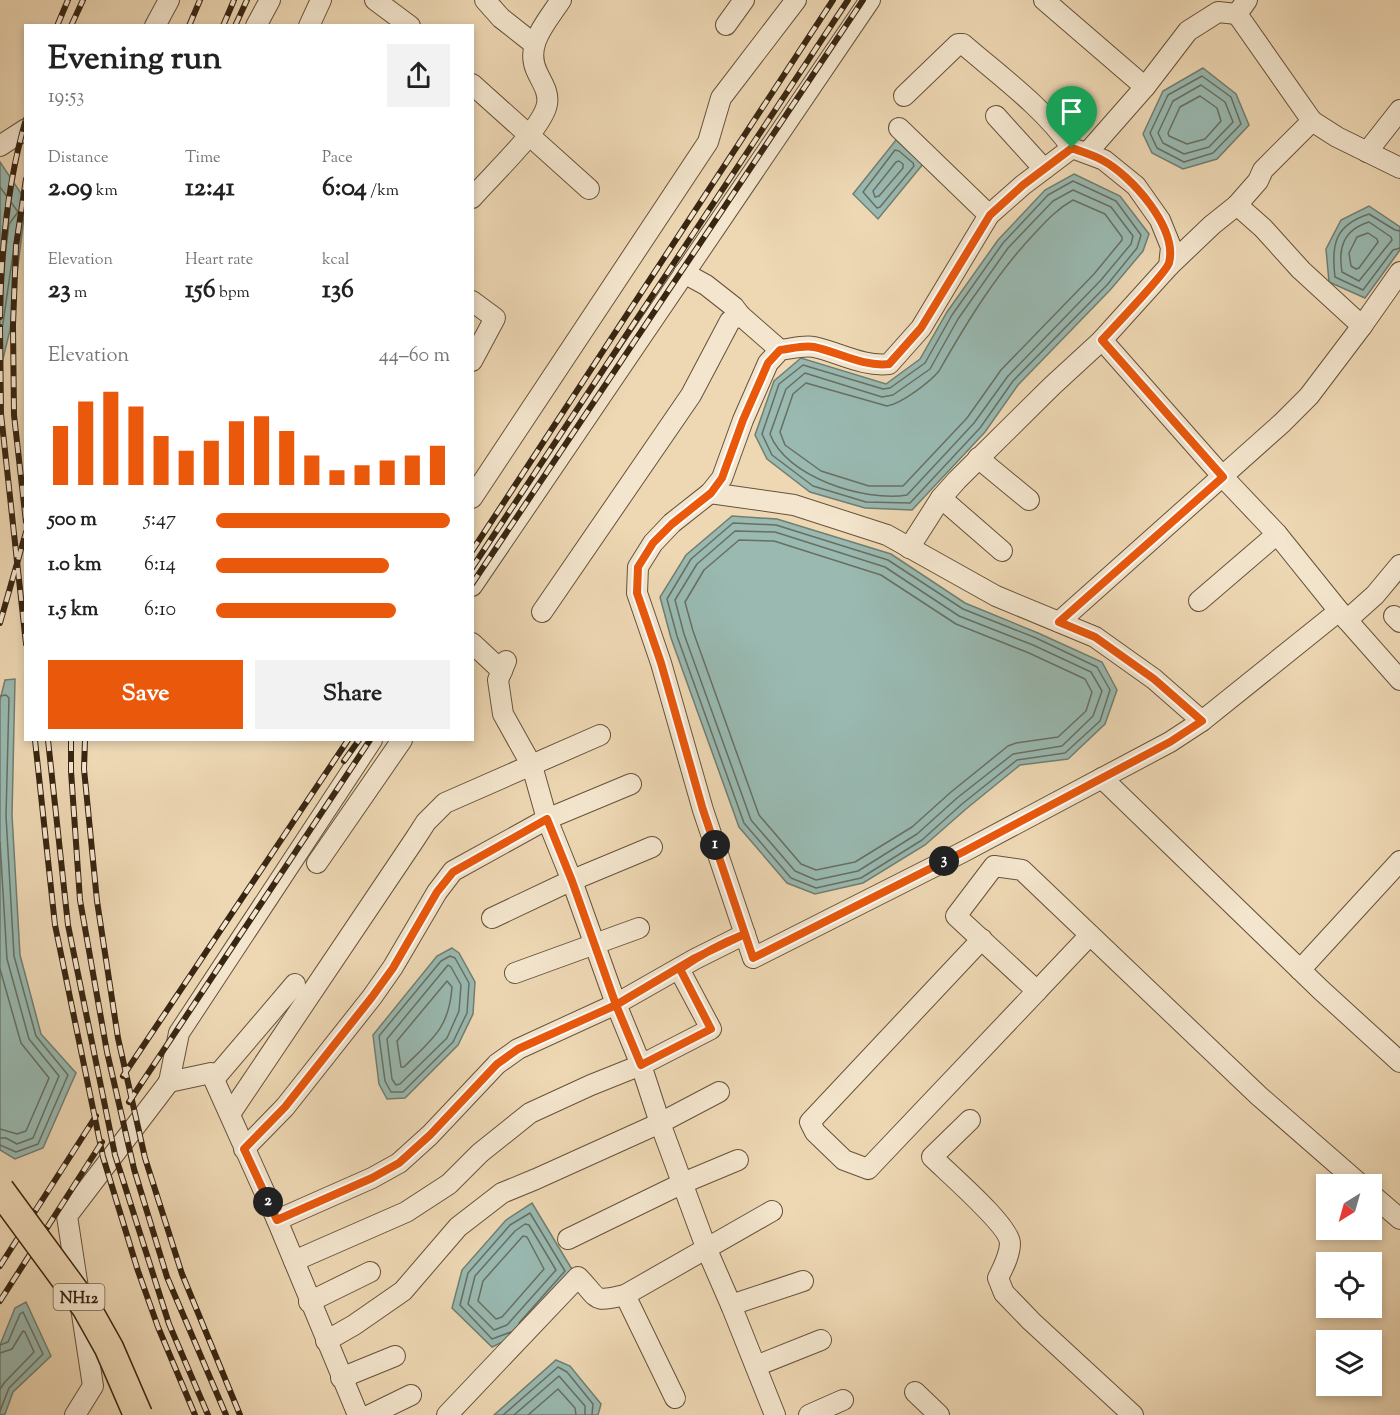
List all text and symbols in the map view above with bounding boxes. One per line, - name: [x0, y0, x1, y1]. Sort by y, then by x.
- text: Evening run: [48, 36, 222, 84]
- button: share: [387, 44, 450, 107]
- text: 19:53: [48, 83, 84, 112]
- pin: [1046, 86, 1097, 148]
- icon: arrive: [1055, 95, 1088, 128]
- text: Distance: [48, 147, 108, 170]
- text: Time: [185, 147, 221, 170]
- text: Pace: [322, 147, 353, 170]
- text: 2.09: [48, 170, 92, 207]
- text: 12:41: [185, 170, 235, 207]
- text: 6:04: [322, 170, 367, 207]
- text: km: [92, 180, 118, 203]
- text: /km: [367, 180, 399, 203]
- text: Elevation: [48, 249, 113, 272]
- text: Heart rate: [185, 249, 253, 272]
- text: kcal: [322, 249, 350, 272]
- text: 23: [48, 272, 71, 309]
- text: 156: [185, 272, 216, 309]
- text: 136: [322, 272, 354, 309]
- text: m: [71, 282, 87, 305]
- text: bpm: [216, 282, 250, 305]
- text: Elevation: [48, 342, 129, 371]
- text: 44–60 m: [379, 342, 450, 371]
- text: 500 m: [48, 506, 97, 535]
- text: 5:47: [144, 506, 176, 535]
- text: 1.0 km: [48, 551, 102, 580]
- text: 6:14: [144, 551, 176, 580]
- text: 1.5 km: [48, 596, 98, 625]
- text: 6:10: [144, 596, 176, 625]
- button: Save: [48, 660, 243, 729]
- button: Share: [255, 660, 450, 729]
- pin: 1: [700, 830, 730, 860]
- text: 1: [712, 833, 718, 856]
- pin: 3: [929, 846, 959, 876]
- text: 3: [941, 849, 947, 872]
- north arrow: [1316, 1174, 1382, 1240]
- map controls: [1316, 1174, 1382, 1396]
- pin: 2: [253, 1187, 283, 1217]
- text: 2: [264, 1190, 272, 1213]
- button: locate: [1316, 1252, 1382, 1318]
- road number: NH12: [54, 1284, 104, 1310]
- button: layers: [1316, 1330, 1382, 1396]

